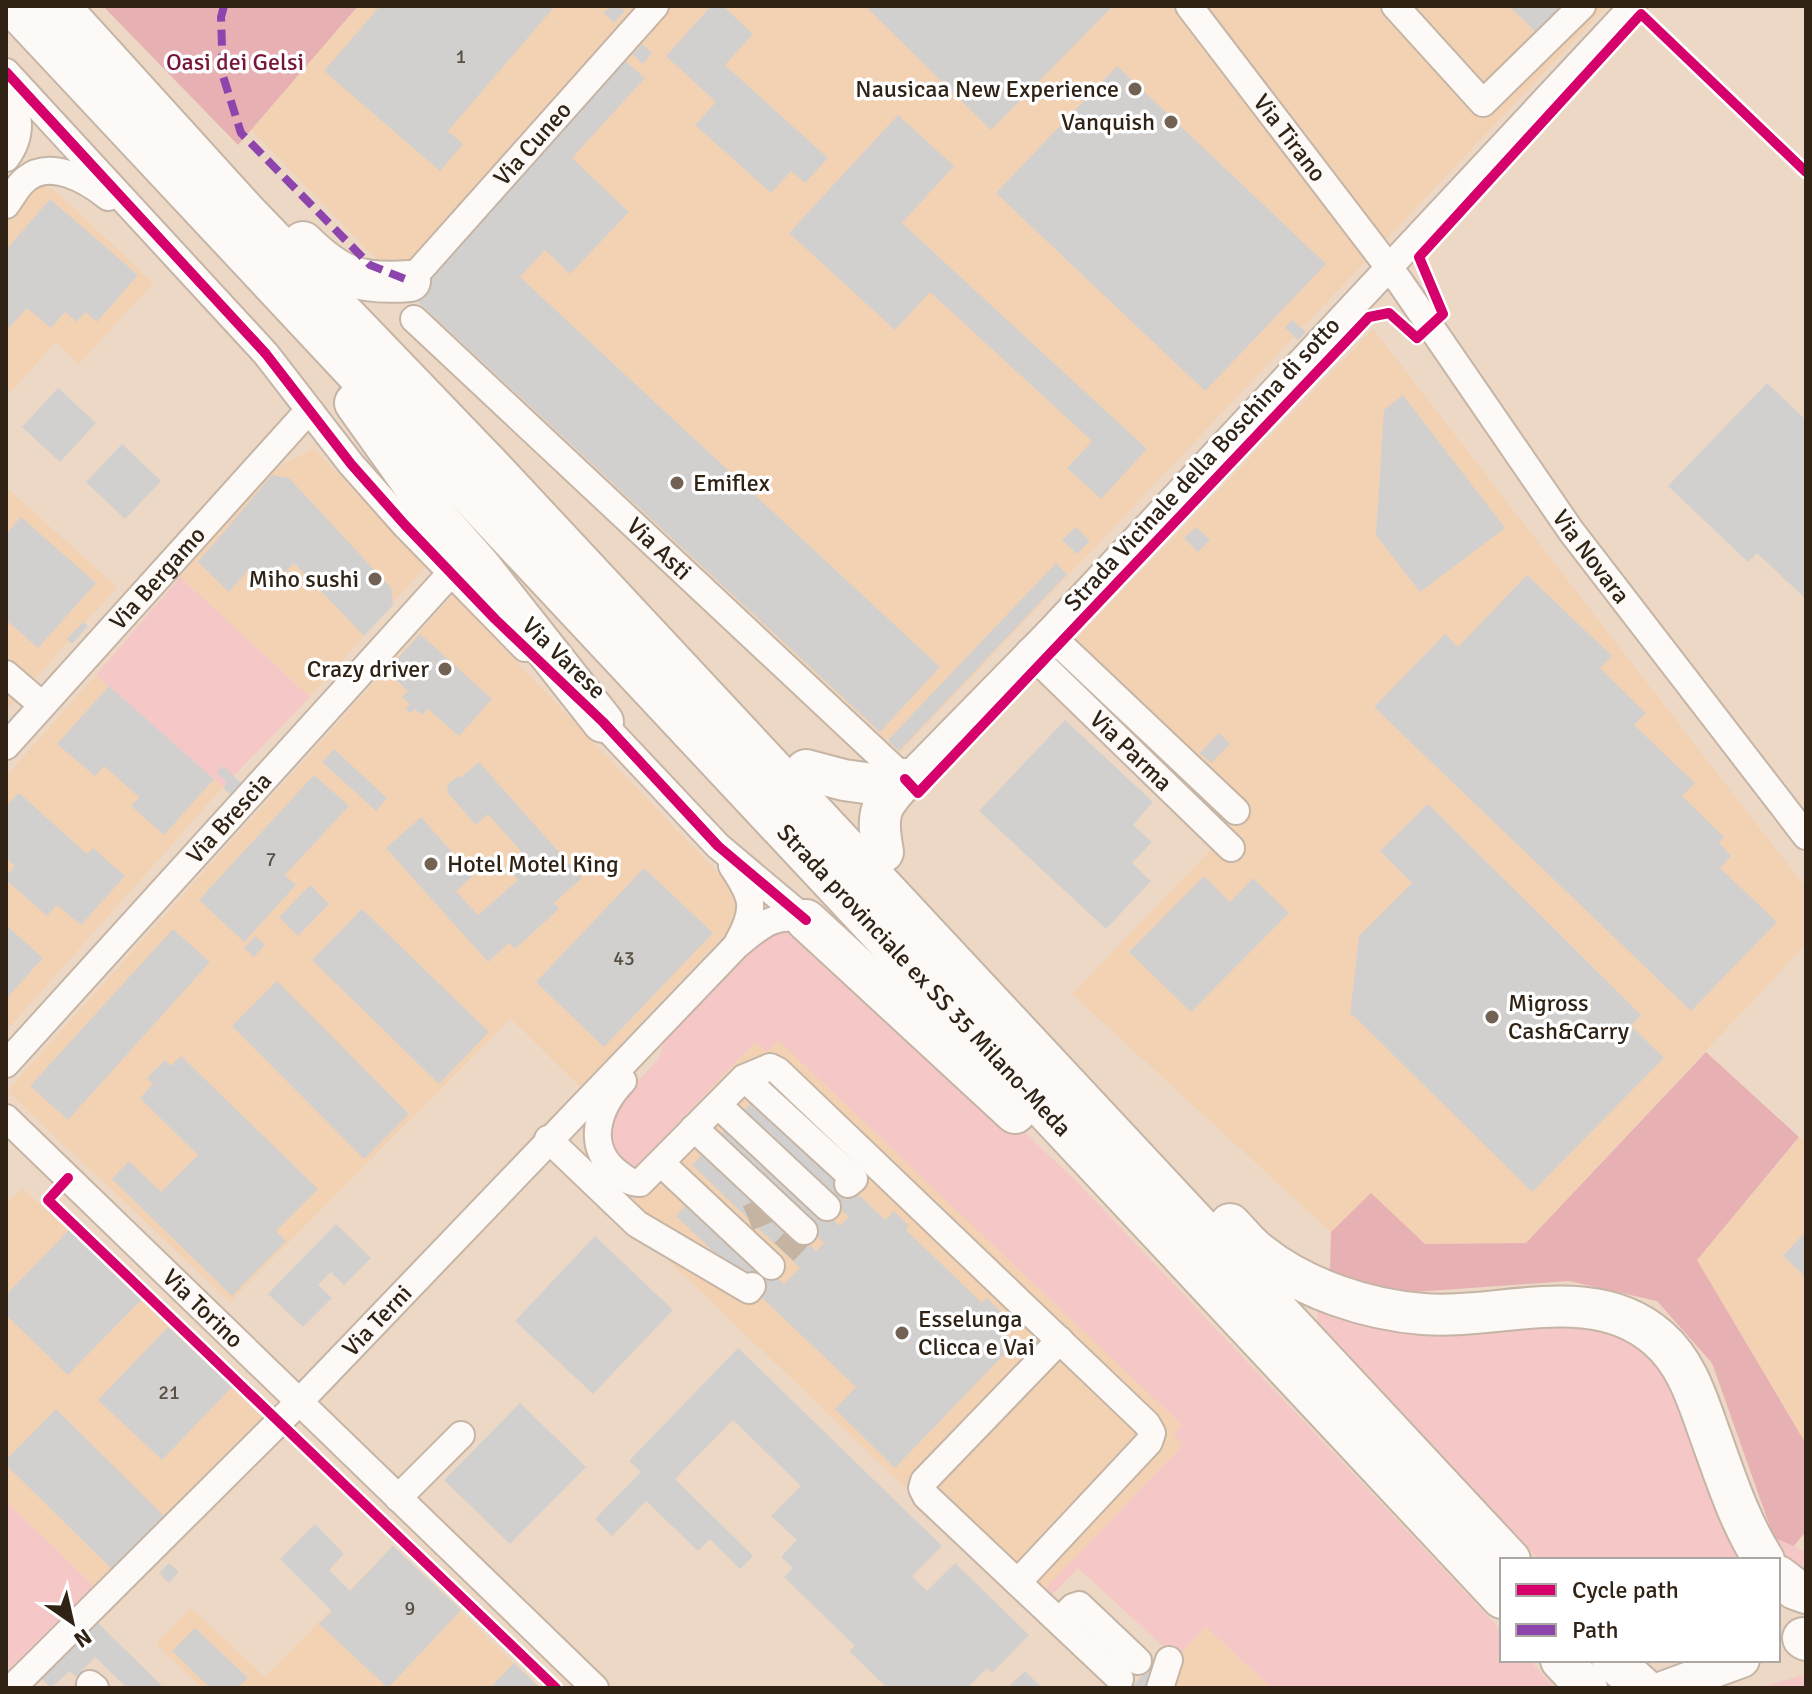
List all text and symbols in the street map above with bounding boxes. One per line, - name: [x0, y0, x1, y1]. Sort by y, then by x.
- house number: 1: [456, 44, 466, 69]
- park label: Oasi dei Gelsi: [166, 47, 304, 77]
- place label: Nausicaa New Experience: [855, 74, 1119, 104]
- marker: Nausicaa New Experience: [1126, 80, 1144, 98]
- street label: Via Tirano: [1247, 88, 1333, 188]
- street label: Via Cuneo: [487, 95, 578, 192]
- place label: Vanquish: [1061, 107, 1155, 137]
- marker: Vanquish: [1162, 113, 1180, 131]
- street label: Strada Vicinale della Boschina di sotto: [1058, 311, 1346, 617]
- place label: Emiflex: [693, 468, 770, 498]
- marker: Emiflex: [668, 474, 686, 492]
- street label: Via Novara: [1546, 504, 1636, 610]
- street label: Via Asti: [620, 511, 698, 586]
- street label: Via Bergamo: [103, 520, 212, 636]
- place label: Miho sushi: [249, 564, 359, 594]
- marker: Miho sushi: [366, 570, 384, 588]
- street label: Via Varese: [516, 611, 612, 705]
- place label: Crazy driver: [307, 654, 429, 684]
- marker: Crazy driver: [436, 660, 454, 678]
- street label: Via Parma: [1083, 704, 1178, 798]
- street label: Via Brescia: [180, 766, 278, 870]
- street label: Strada provinciale ex SS 35 Milano-Meda: [771, 818, 1078, 1143]
- house number: 7: [266, 847, 276, 872]
- place label: Hotel Motel King: [447, 849, 619, 879]
- marker: Hotel Motel King: [422, 855, 440, 873]
- house number: 43: [613, 946, 635, 971]
- place label: Migross Cash&Carry: [1508, 988, 1629, 1046]
- marker: Migross Cash&Carry: [1483, 1008, 1501, 1026]
- street label: Via Torino: [156, 1263, 250, 1355]
- street label: Via Terni: [336, 1278, 418, 1363]
- place label: Esselunga Clicca e Vai: [918, 1304, 1035, 1362]
- marker: Esselunga Clicca e Vai: [893, 1324, 911, 1342]
- house number: 21: [158, 1380, 180, 1405]
- legend: [1500, 1558, 1780, 1662]
- text: Cycle path: [1572, 1575, 1679, 1605]
- north arrow: [32, 1582, 112, 1662]
- house number: 9: [405, 1596, 415, 1621]
- text: Path: [1572, 1615, 1618, 1645]
- text: N: [69, 1623, 97, 1654]

